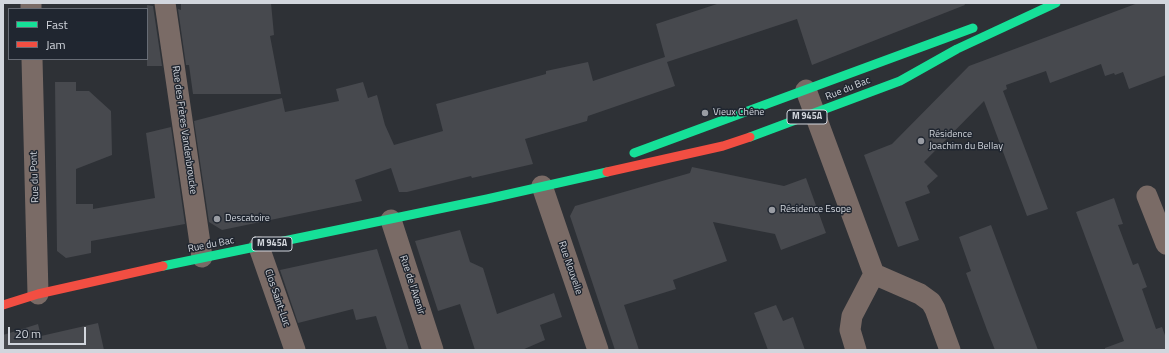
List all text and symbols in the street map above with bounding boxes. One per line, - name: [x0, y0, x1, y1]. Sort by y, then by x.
- legend: [8, 8, 148, 60]
- text: Fast: [46, 15, 68, 34]
- text: Jam: [46, 35, 66, 54]
- street label: Rue des Frères Vandenbroucke: [169, 65, 199, 195]
- street label: Rue du Bac: [824, 75, 872, 103]
- place label: Vieux Chêne: [713, 107, 764, 119]
- marker: Vieux Chêne: [700, 108, 710, 118]
- road number: M 945A: [787, 110, 827, 124]
- place label: Résidence Joachim du Bellay: [929, 129, 1003, 152]
- marker: Résidence Joachim du Bellay: [916, 136, 926, 146]
- street label: Rue du Pont: [28, 151, 42, 203]
- place label: Résidence Esope: [780, 204, 851, 216]
- marker: Résidence Esope: [767, 205, 777, 215]
- place label: Descatoire: [225, 213, 270, 225]
- marker: Descatoire: [212, 214, 222, 224]
- street label: Rue du Bac: [187, 235, 235, 255]
- road number: M 945A: [252, 237, 292, 251]
- street label: Rue Nouvelle: [555, 240, 585, 296]
- street label: Rue de l'Avenir: [397, 254, 427, 316]
- street label: Clos Saint-Luc: [262, 268, 292, 328]
- scale bar: [10, 319, 88, 345]
- text: 20 m: [15, 324, 41, 343]

